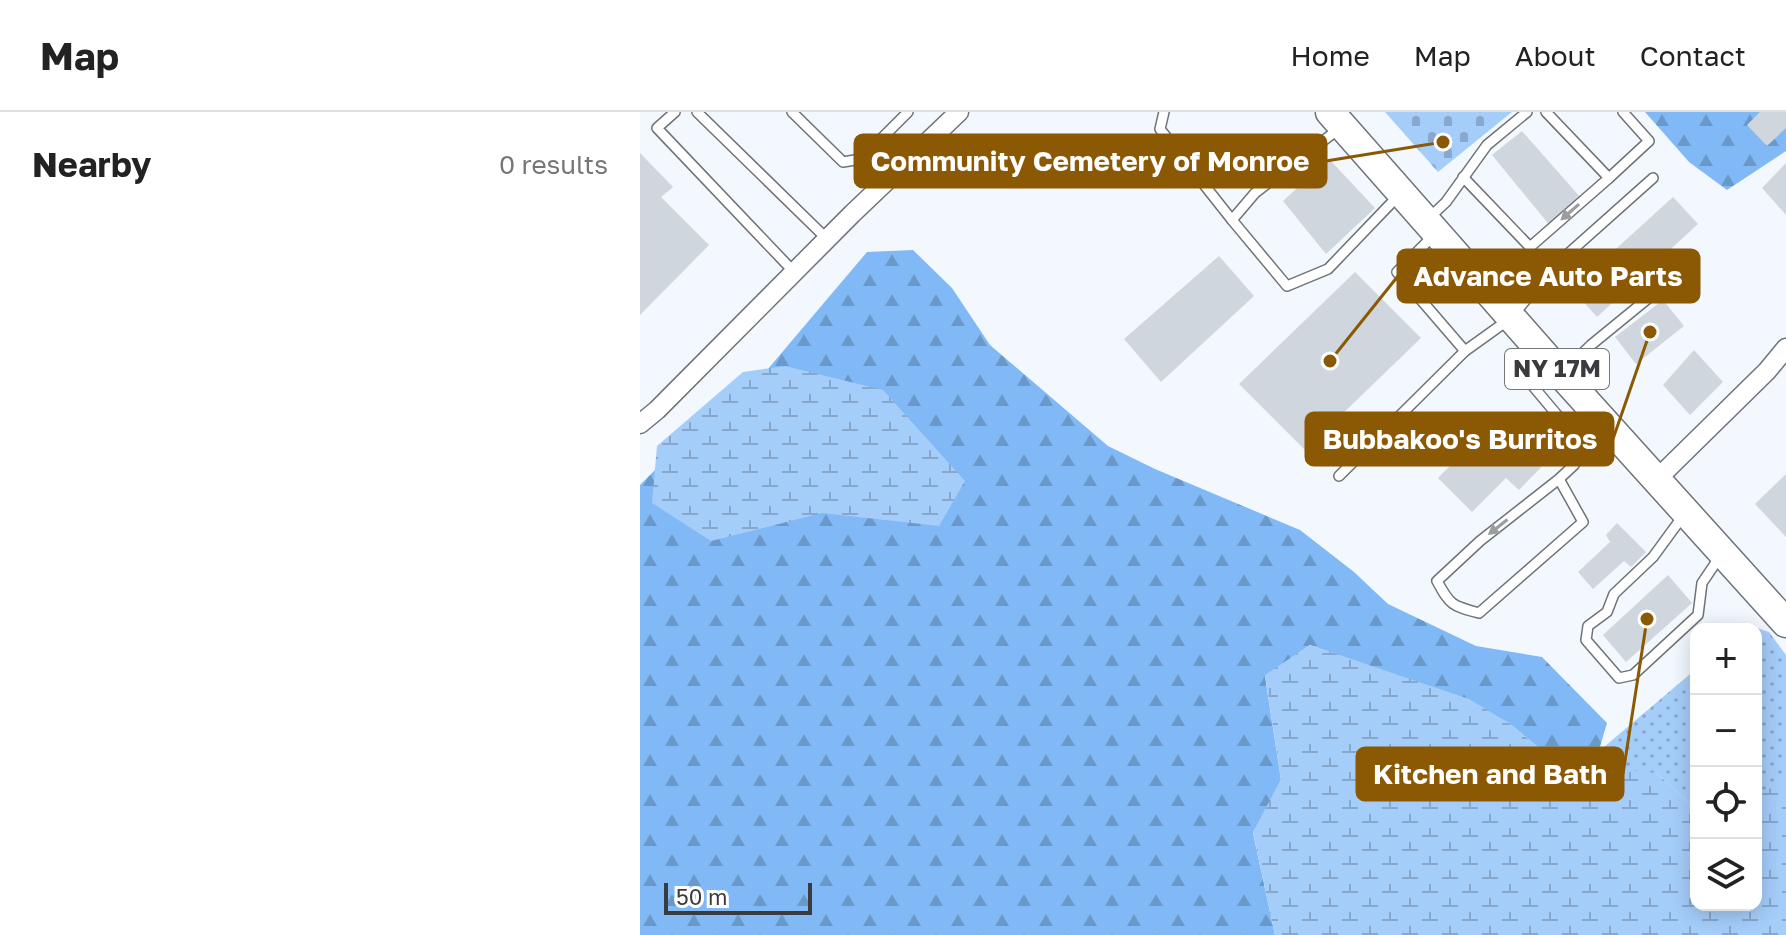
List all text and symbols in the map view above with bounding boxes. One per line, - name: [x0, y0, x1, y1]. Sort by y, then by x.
- text: Map: [40, 33, 119, 78]
- text: Home: [1291, 39, 1370, 72]
- text: Map: [1414, 39, 1471, 72]
- text: About: [1515, 39, 1596, 72]
- text: Contact: [1640, 39, 1746, 72]
- callout: Community Cemetery of Monroe: [855, 135, 1326, 187]
- text: Nearby: [32, 144, 152, 184]
- text: Community Cemetery of Monroe: [870, 144, 1310, 177]
- text: 0 results: [499, 149, 608, 180]
- one-way arrow: [1560, 203, 1579, 221]
- callout: Advance Auto Parts: [1398, 250, 1699, 302]
- text: Advance Auto Parts: [1413, 259, 1683, 292]
- road number: NY 17M: [1505, 349, 1609, 389]
- callout: Bubbakoo's Burritos: [1306, 413, 1613, 465]
- text: Bubbakoo's Burritos: [1322, 422, 1598, 455]
- one-way arrow: [1488, 519, 1508, 535]
- map controls: [1690, 623, 1762, 911]
- button: +: [1690, 623, 1762, 695]
- button: −: [1690, 695, 1762, 767]
- callout: Kitchen and Bath: [1357, 748, 1623, 800]
- text: Kitchen and Bath: [1373, 757, 1607, 790]
- button: locate: [1690, 767, 1762, 839]
- button: layers: [1690, 839, 1762, 911]
- scale bar: [664, 879, 812, 915]
- text: 50 m: [676, 883, 727, 910]

